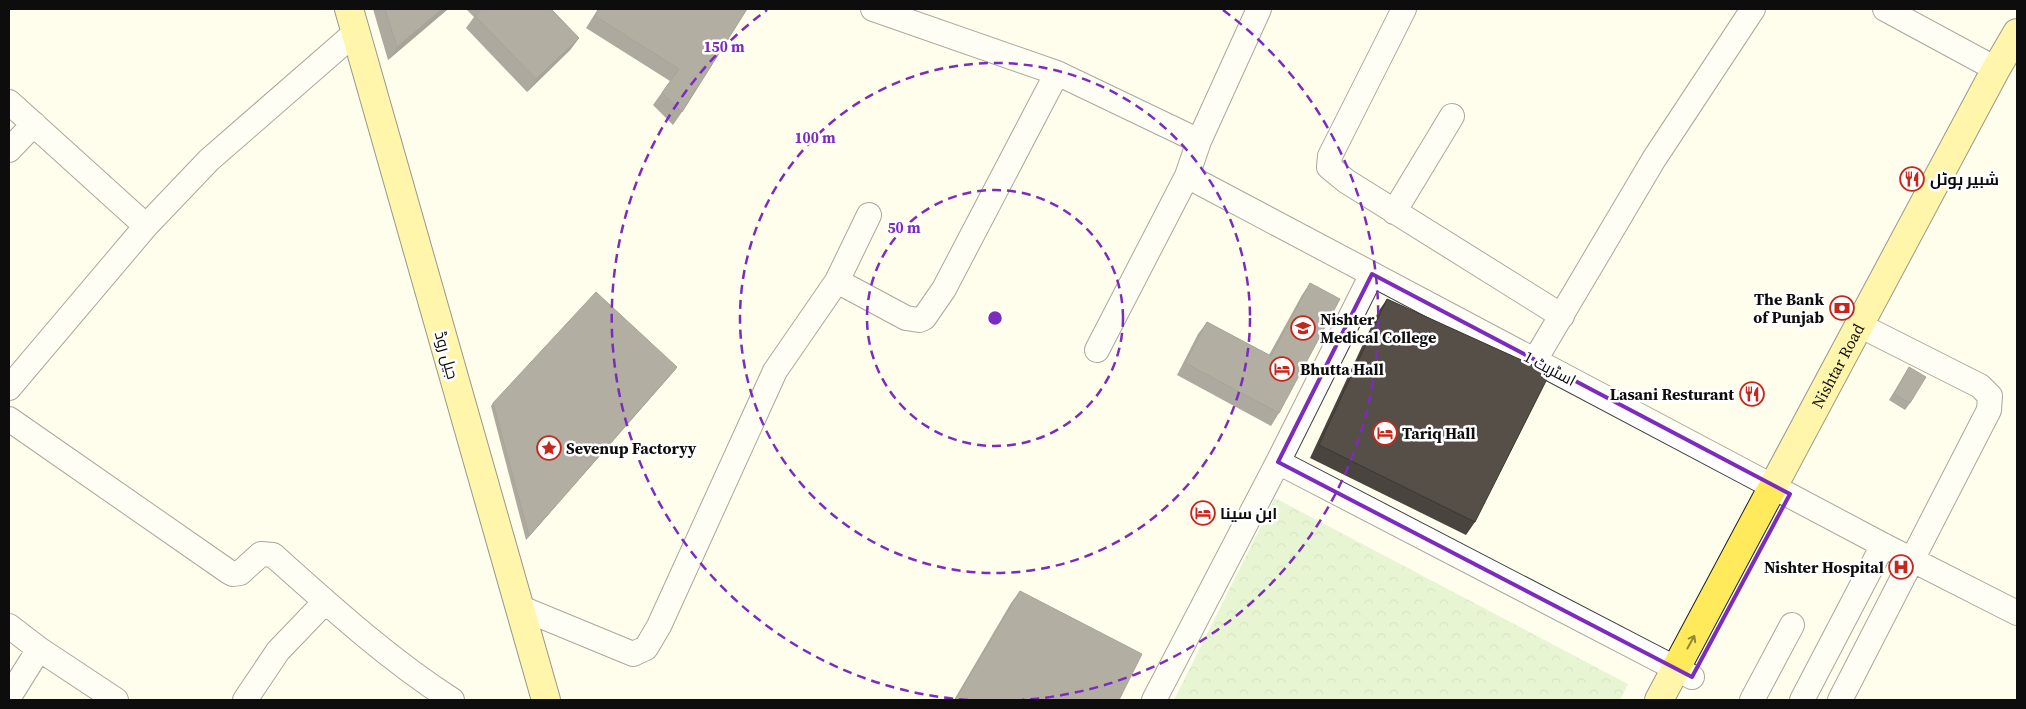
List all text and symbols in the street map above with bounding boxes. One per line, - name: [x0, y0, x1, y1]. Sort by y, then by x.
- text: 150 m: [703, 36, 745, 57]
- text: 100 m: [794, 127, 836, 148]
- restaurant icon: شبیر ہوٹل: [1899, 166, 1925, 192]
- place label: شبیر ہوٹل: [1930, 168, 1999, 190]
- text: 50 m: [887, 217, 921, 238]
- place label: The Bank of Punjab: [1753, 288, 1824, 328]
- bank icon: The Bank of Punjab: [1829, 295, 1855, 321]
- place label: Nishter Medical College: [1320, 308, 1436, 348]
- centre of rings: [986, 309, 1004, 327]
- school or university icon: Nishter Medical College: [1290, 315, 1316, 341]
- street label: Nishtar Road: [1806, 319, 1869, 412]
- street label: جیل روڈ: [430, 328, 464, 382]
- street label: اسٹریٹ 1: [1520, 345, 1580, 391]
- hotel icon: Bhutta Hall: [1269, 356, 1295, 382]
- place label: Bhutta Hall: [1300, 358, 1384, 380]
- restaurant icon: Lasani Resturant: [1739, 381, 1765, 407]
- place label: Lasani Resturant: [1610, 383, 1734, 405]
- hotel icon: Tariq Hall: [1372, 420, 1398, 446]
- place label: Tariq Hall: [1402, 422, 1476, 444]
- place icon: Sevenup Factoryy: [536, 435, 562, 461]
- place label: Sevenup Factoryy: [566, 437, 697, 459]
- hotel icon: ابن سینا: [1190, 500, 1216, 526]
- place label: ابن سینا: [1220, 502, 1277, 524]
- hospital icon: Nishter Hospital: [1888, 554, 1914, 580]
- place label: Nishter Hospital: [1764, 556, 1884, 578]
- one-way arrow: [1686, 635, 1696, 650]

